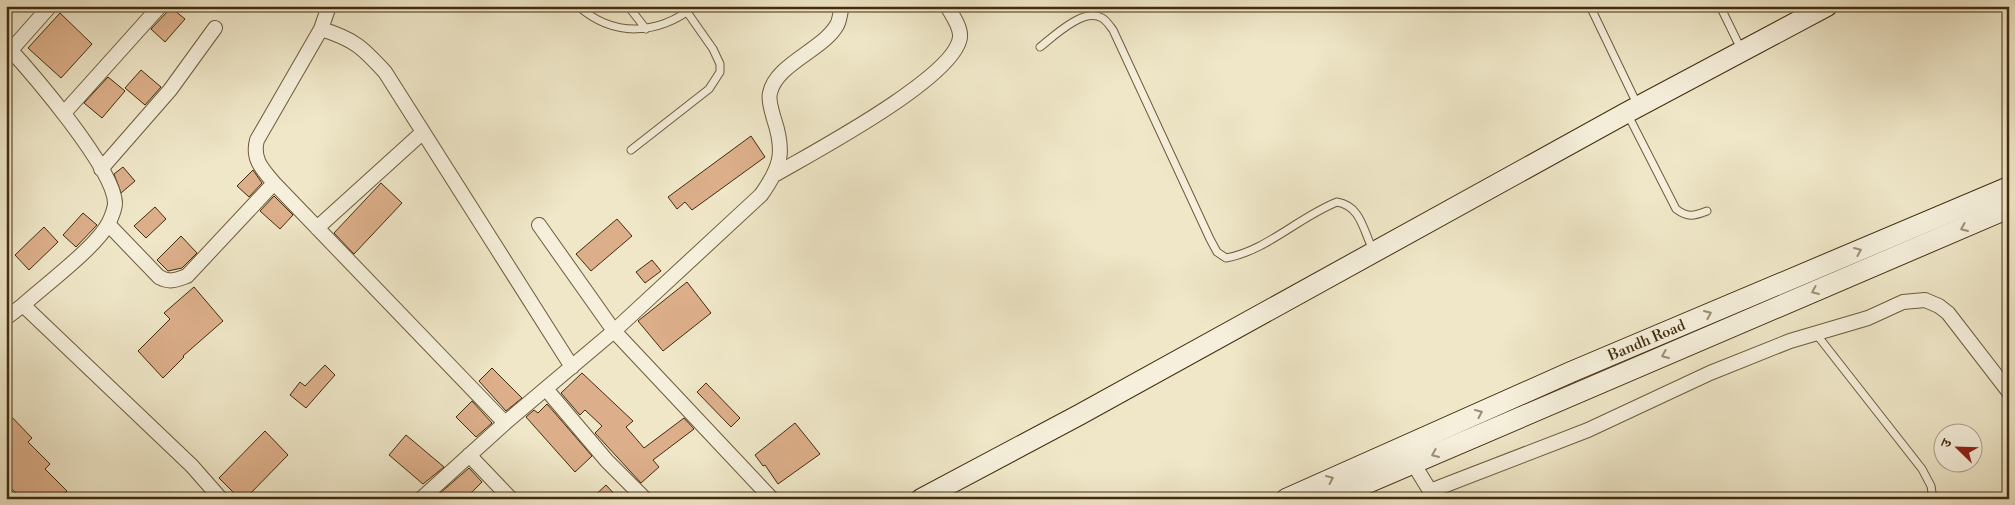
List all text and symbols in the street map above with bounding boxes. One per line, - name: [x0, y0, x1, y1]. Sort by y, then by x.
- one-way arrow: [1960, 221, 1969, 232]
- one-way arrow: [1853, 247, 1862, 257]
- one-way arrow: [1811, 286, 1819, 296]
- one-way arrow: [1703, 310, 1712, 321]
- street label: Bandh Road: [1604, 316, 1689, 366]
- one-way arrow: [1661, 349, 1670, 360]
- one-way arrow: [1474, 409, 1483, 420]
- north arrow: [1932, 422, 1982, 472]
- text: उ: [1937, 436, 1957, 451]
- one-way arrow: [1431, 447, 1440, 458]
- one-way arrow: [1325, 475, 1334, 485]

